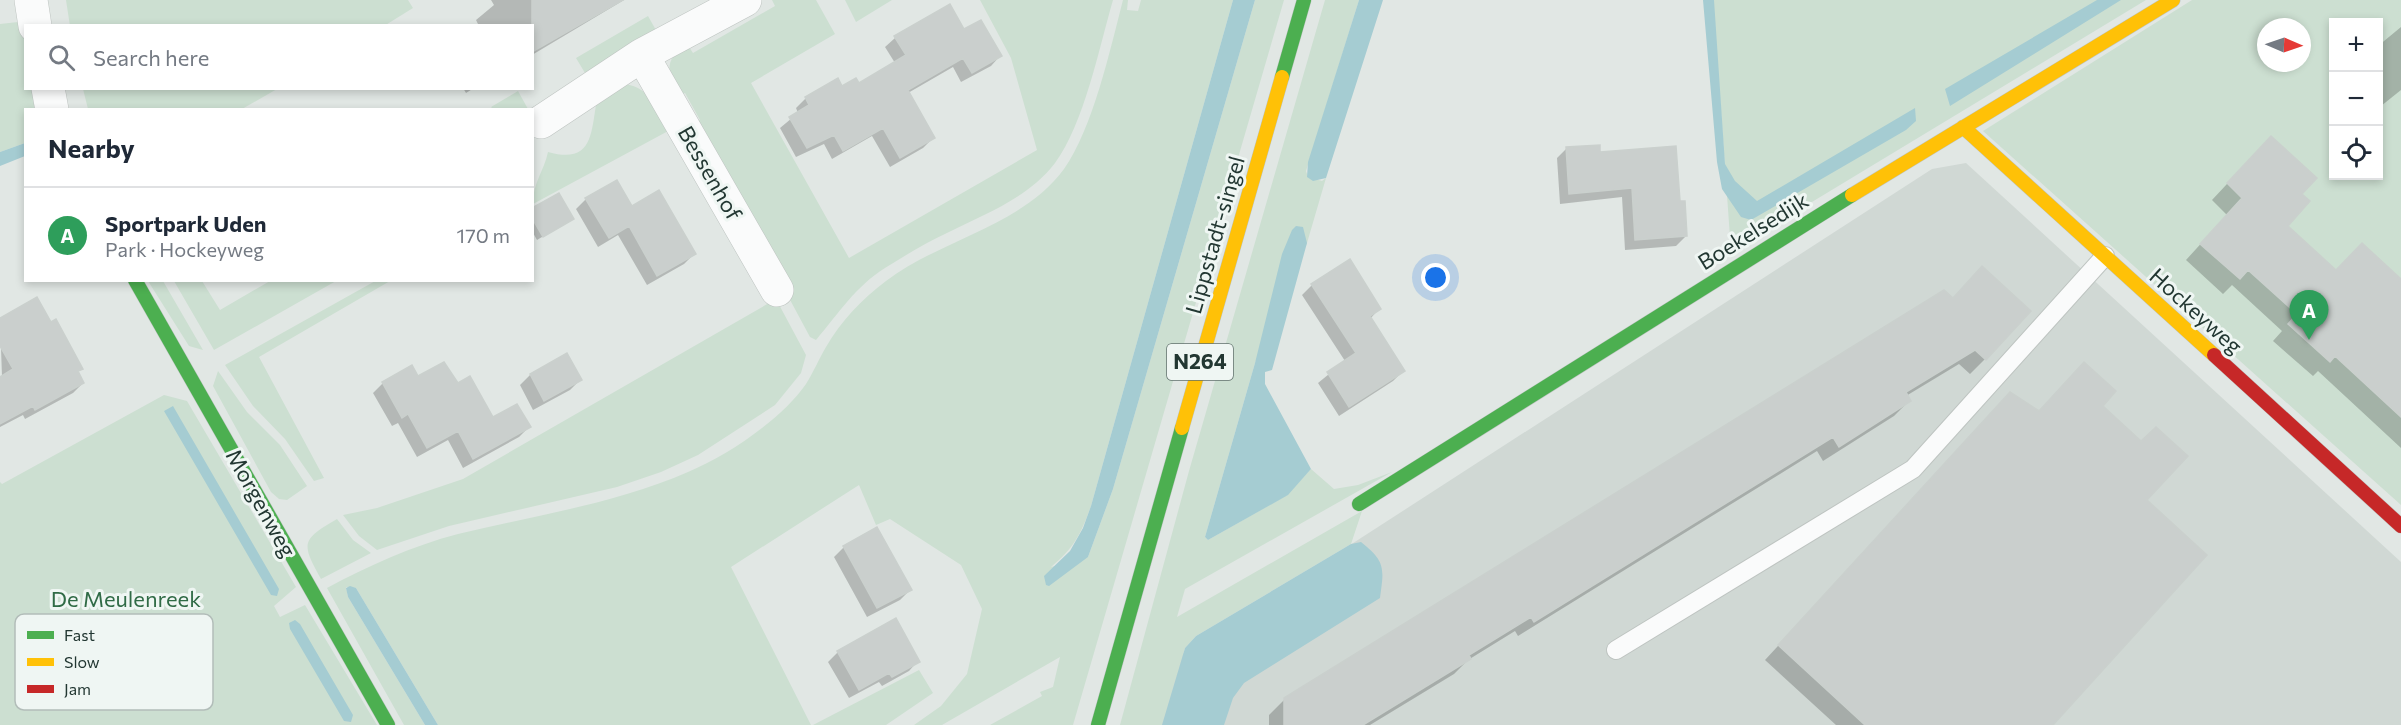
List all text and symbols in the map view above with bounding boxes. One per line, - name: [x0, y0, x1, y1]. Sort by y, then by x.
- north arrow: [2257, 18, 2311, 72]
- map controls: [2329, 18, 2383, 180]
- button: +: [2329, 18, 2383, 72]
- search box: [24, 24, 534, 90]
- icon: search: [45, 41, 78, 74]
- text: Search here: [93, 44, 209, 71]
- button: −: [2329, 72, 2383, 126]
- street label: Bessenhof: [673, 121, 748, 225]
- button: locate: [2329, 126, 2383, 180]
- text: Nearby: [48, 132, 135, 163]
- street label: Lippstadt-singel: [1179, 153, 1250, 317]
- street label: Boekelsedijk: [1693, 186, 1813, 275]
- text: Sportpark Uden: [105, 210, 266, 237]
- text: A: [60, 223, 75, 247]
- text: 170 m: [457, 223, 510, 247]
- text: Park · Hockeyweg: [105, 237, 264, 261]
- street label: Hockeyweg: [2144, 262, 2248, 359]
- your location: [1421, 263, 1450, 292]
- pin: A: [2290, 290, 2328, 340]
- road number: N264: [1167, 344, 1233, 380]
- street label: Morgenweg: [221, 444, 302, 562]
- park label: De Meulenreek: [51, 585, 201, 612]
- legend: [15, 614, 213, 710]
- text: Fast: [64, 625, 95, 644]
- text: Slow: [64, 652, 100, 671]
- text: Jam: [64, 679, 91, 698]

